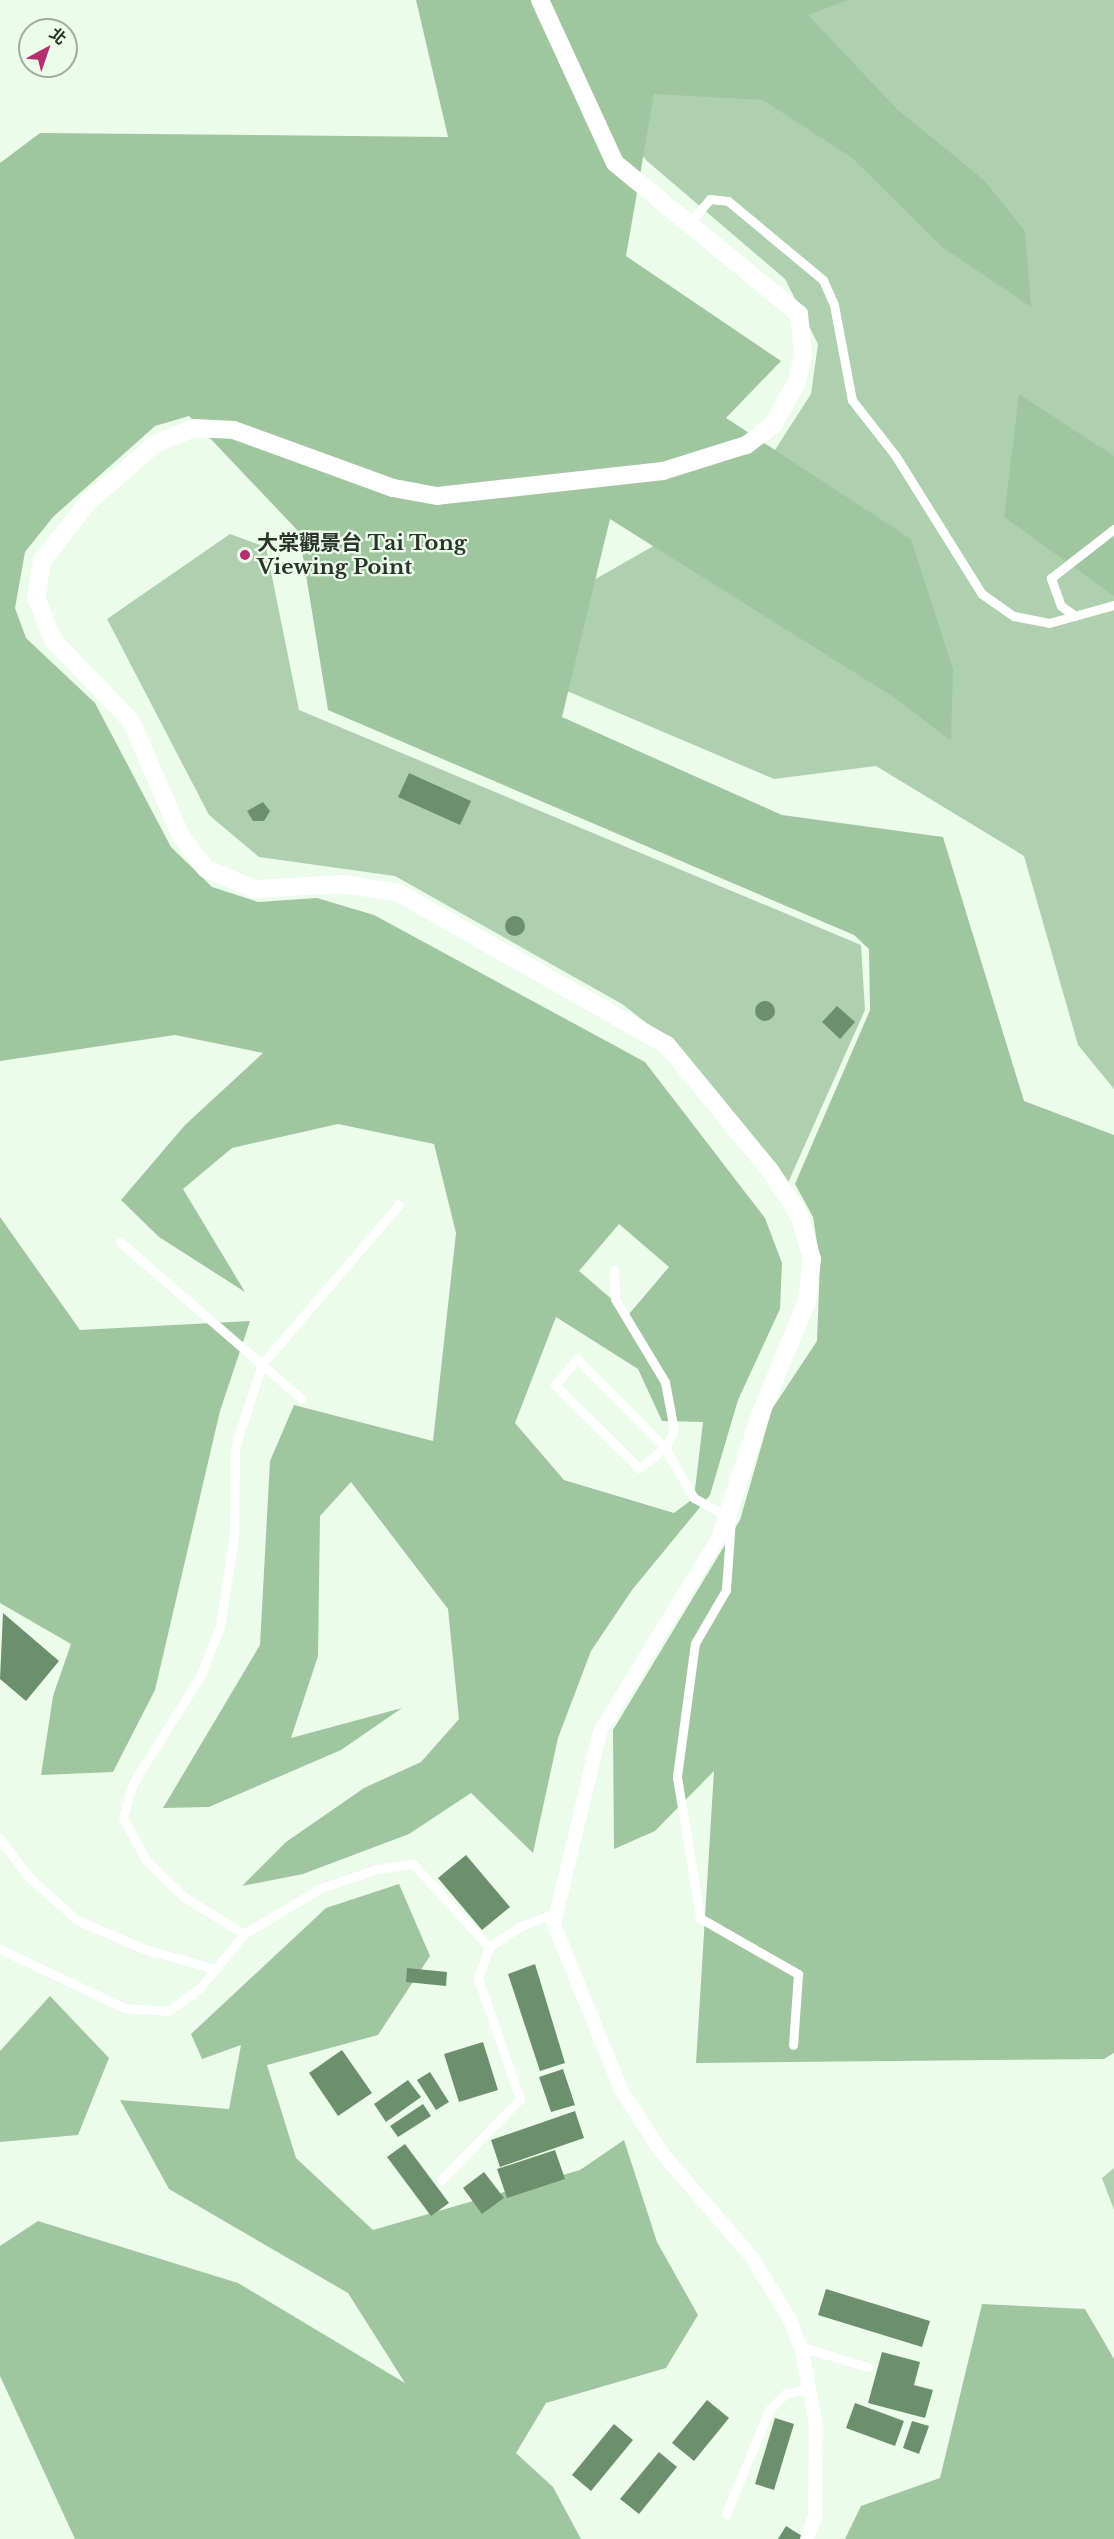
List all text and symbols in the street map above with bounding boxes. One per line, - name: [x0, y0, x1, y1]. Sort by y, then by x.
- north arrow: [18, 18, 78, 78]
- text: 北: [46, 23, 71, 49]
- place label: 大棠觀景台 Tai Tong Viewing Point: [257, 530, 467, 580]
- marker: 大棠觀景台 Tai Tong Viewing Point: [238, 548, 252, 562]

